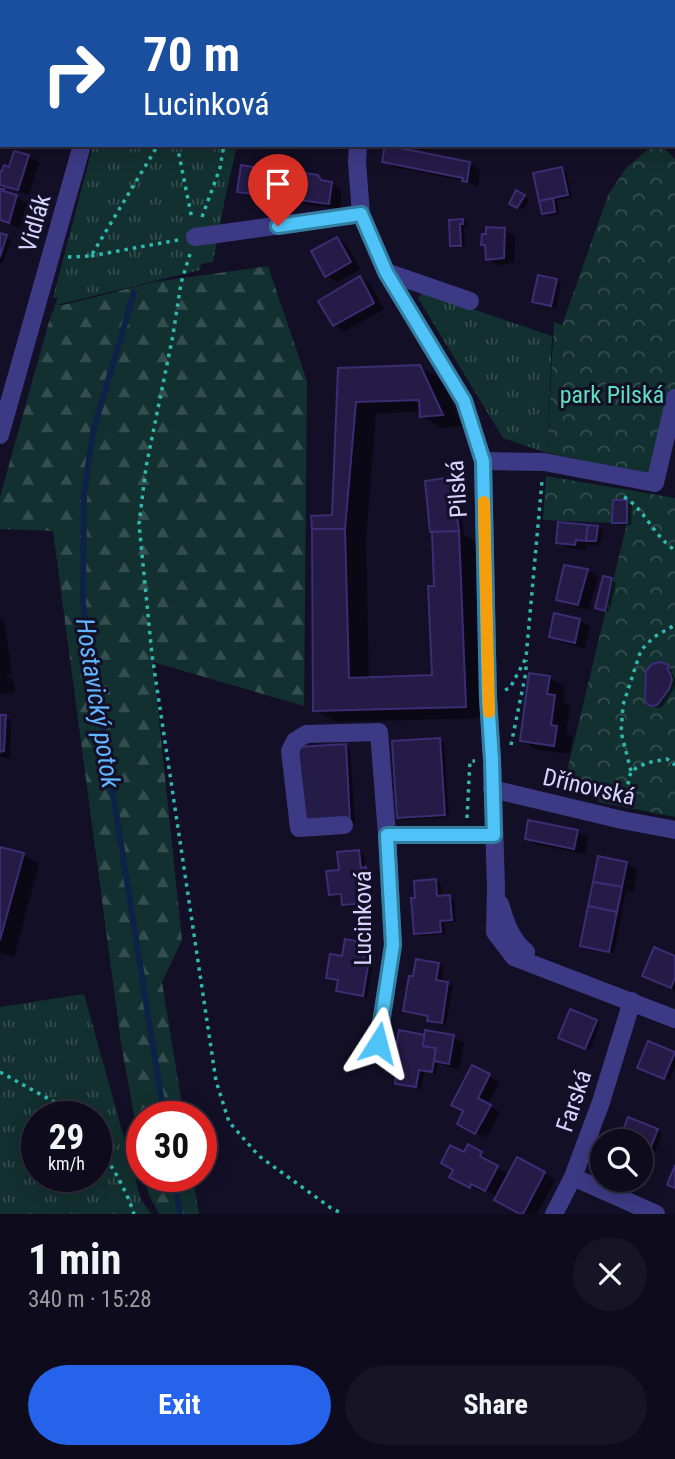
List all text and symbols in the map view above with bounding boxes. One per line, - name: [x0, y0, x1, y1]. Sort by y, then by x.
- text: 70 m: [143, 26, 240, 83]
- icon: right: [28, 28, 119, 119]
- text: Lucinková: [143, 85, 270, 123]
- pin: [248, 154, 308, 226]
- icon: arrive: [259, 165, 297, 203]
- street label: Vidlák: [13, 191, 57, 255]
- park label: park Pilská: [560, 381, 664, 409]
- street label: Pilská: [441, 459, 473, 519]
- water label: Hostavický potok: [70, 616, 126, 791]
- street label: Dřínovská: [540, 763, 638, 811]
- street label: Lucinková: [349, 871, 377, 966]
- position arrow: [341, 1006, 415, 1080]
- street label: Farská: [550, 1067, 598, 1135]
- speed limit sign: 30: [126, 1101, 217, 1192]
- text: 29: [49, 1117, 84, 1158]
- map controls: [590, 1129, 653, 1192]
- button: search: [590, 1129, 653, 1192]
- text: km/h: [48, 1153, 85, 1174]
- text: 1 min: [28, 1235, 121, 1284]
- button: close: [573, 1237, 647, 1311]
- text: 340 m · 15:28: [28, 1286, 152, 1313]
- button: Exit: [28, 1365, 331, 1445]
- button: Share: [345, 1365, 647, 1445]

